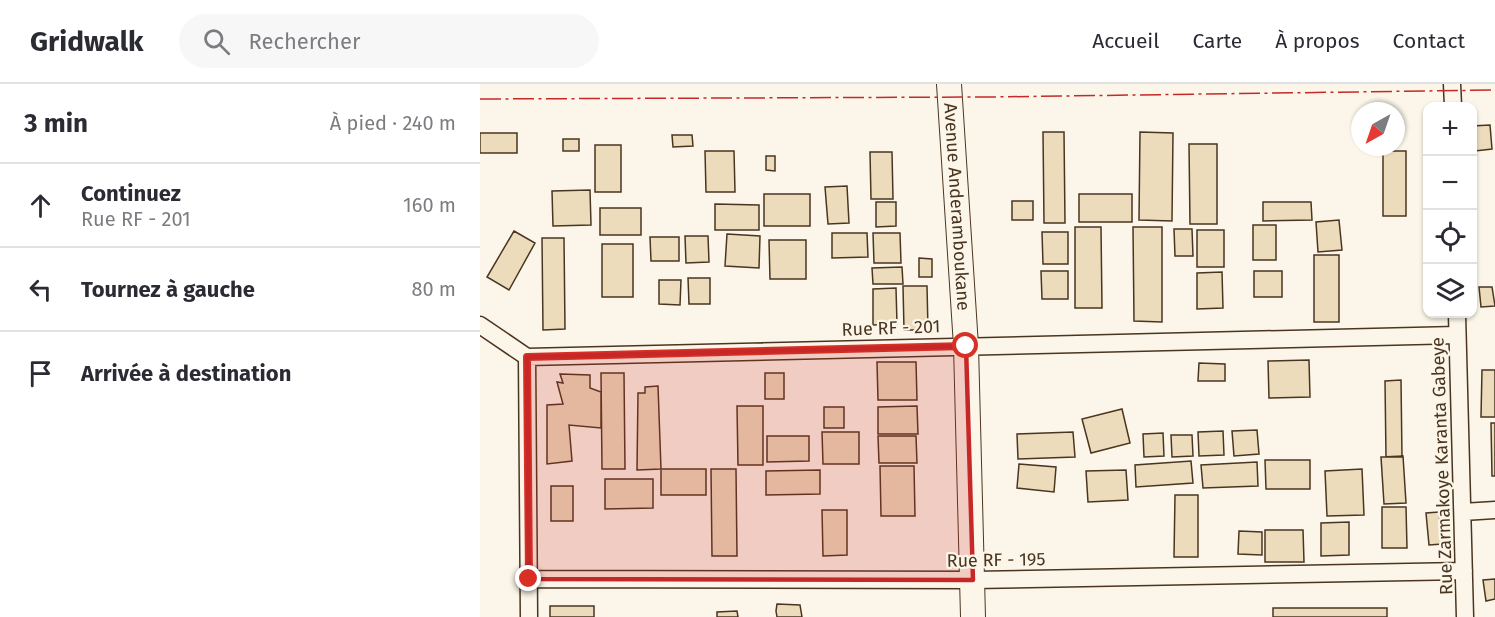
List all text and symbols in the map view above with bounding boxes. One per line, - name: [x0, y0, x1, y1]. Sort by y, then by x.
- search box: [179, 14, 599, 68]
- text: Gridwalk: [30, 25, 143, 58]
- icon: search: [200, 25, 233, 58]
- text: Rechercher: [248, 28, 361, 55]
- text: Accueil: [1092, 28, 1159, 54]
- text: Carte: [1192, 28, 1242, 54]
- text: À propos: [1275, 28, 1360, 54]
- text: Contact: [1393, 28, 1465, 54]
- street label: Avenue Anderamboukane: [939, 102, 975, 311]
- north arrow: [1351, 102, 1405, 156]
- map controls: [1423, 102, 1477, 318]
- button: +: [1423, 102, 1477, 156]
- text: 3 min: [24, 108, 88, 139]
- text: À pied · 240 m: [330, 111, 456, 135]
- button: −: [1423, 156, 1477, 210]
- text: Continuez: [81, 180, 181, 207]
- icon: ahead: [24, 189, 57, 222]
- text: 160 m: [403, 193, 456, 217]
- text: Rue RF - 201: [81, 207, 191, 231]
- button: locate: [1423, 210, 1477, 264]
- button: layers: [1423, 264, 1477, 318]
- icon: left: [24, 273, 57, 306]
- text: Tournez à gauche: [81, 276, 255, 303]
- text: 80 m: [411, 277, 456, 301]
- street label: Rue RF - 201: [841, 315, 941, 341]
- route start: [952, 332, 978, 358]
- street label: Rue Zarmakoye Karanta Gabeye: [1427, 337, 1457, 595]
- icon: arrive: [24, 357, 57, 390]
- text: Arrivée à destination: [81, 360, 291, 387]
- street label: Rue RF - 195: [946, 548, 1046, 572]
- route end: [515, 565, 541, 591]

